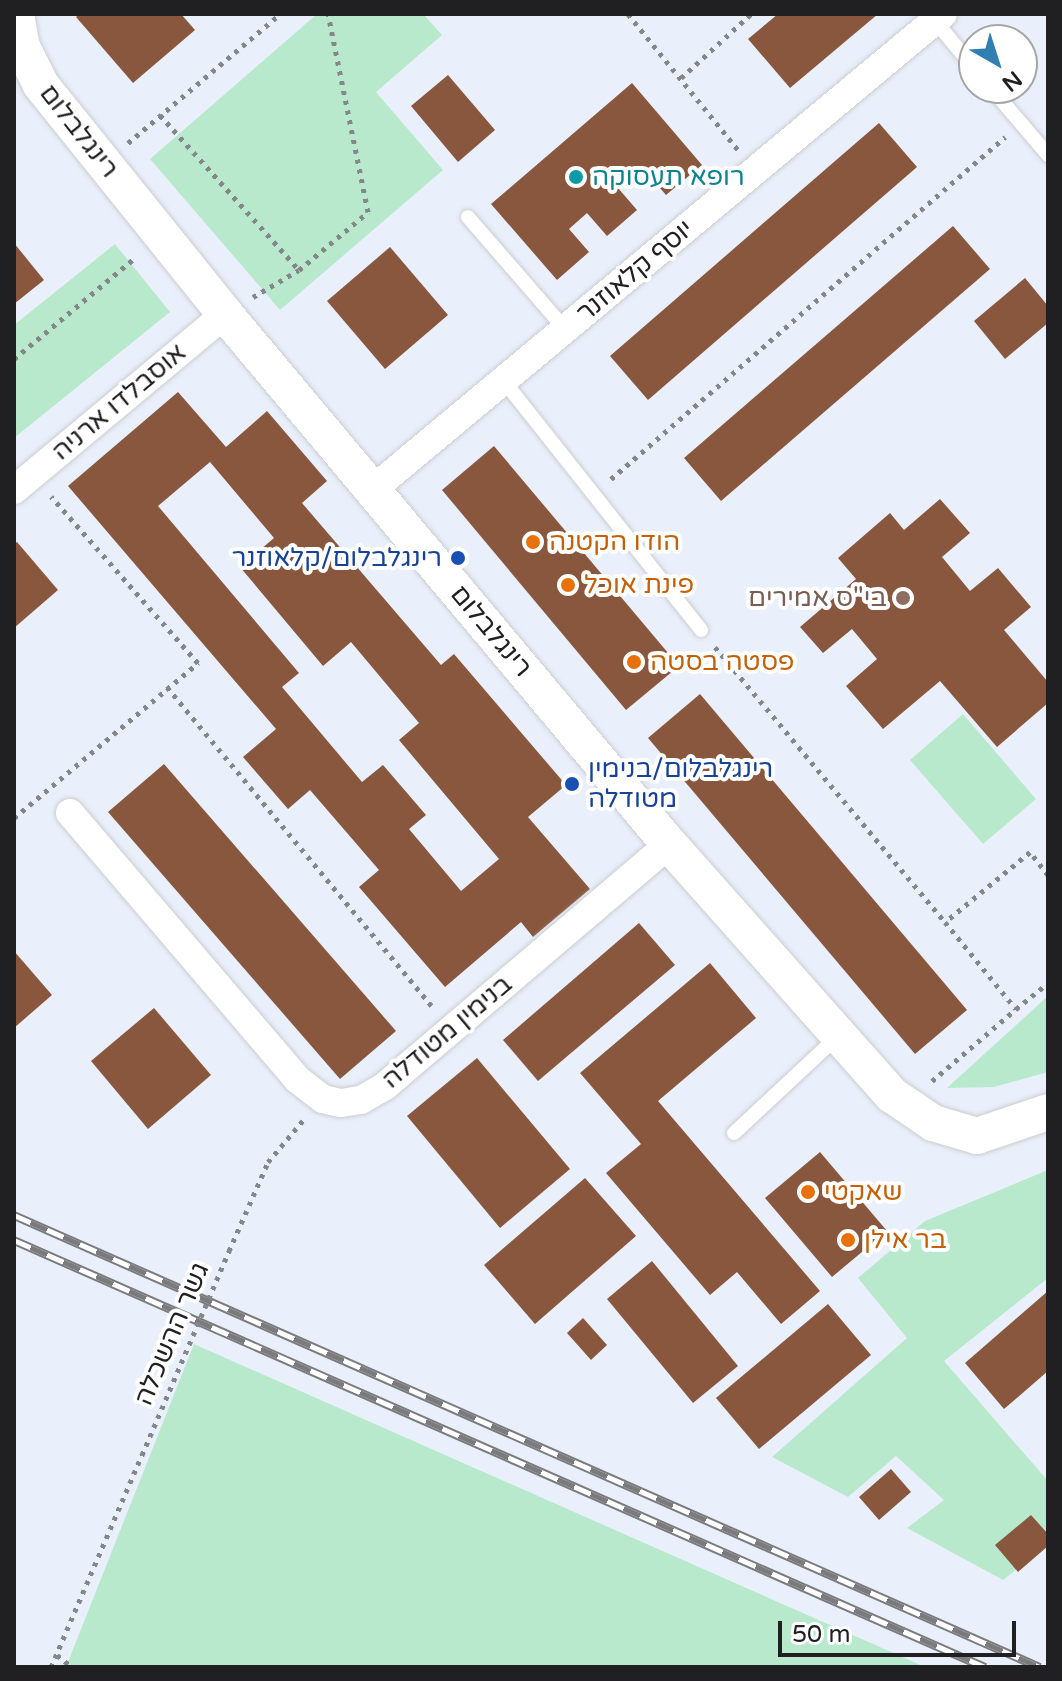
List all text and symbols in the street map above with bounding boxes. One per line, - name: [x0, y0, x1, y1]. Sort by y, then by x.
- north arrow: [958, 24, 1038, 104]
- text: N: [997, 65, 1027, 97]
- street label: רינגלבלום: [33, 78, 125, 184]
- place label: רופא תעסוקה: [592, 161, 745, 193]
- marker: רופא תעסוקה: [567, 168, 585, 186]
- street label: יוסף קלאוזנר: [570, 213, 700, 329]
- street label: אוסבלדו ארניה: [46, 337, 192, 467]
- place label: הודו הקטנה: [549, 526, 680, 558]
- marker: הודו הקטנה: [524, 533, 542, 551]
- place label: רינגלבלום/קלאוזנר: [232, 542, 442, 574]
- marker: רינגלבלום/קלאוזנר: [449, 549, 467, 567]
- place label: פינת אוכל: [584, 569, 694, 601]
- marker: פינת אוכל: [559, 576, 577, 594]
- street label: רינגלבלום: [444, 579, 538, 683]
- place label: בי"ס אמירים: [748, 582, 887, 614]
- marker: בי"ס אמירים: [894, 589, 912, 607]
- place label: פסטה בסטה: [650, 646, 794, 678]
- marker: פסטה בסטה: [625, 653, 643, 671]
- place label: רינגלבלום/בנימין מטודלה: [588, 753, 773, 814]
- marker: רינגלבלום/בנימין מטודלה: [563, 775, 581, 793]
- street label: בנימין מטודלה: [376, 969, 518, 1095]
- place label: שאקטי: [824, 1176, 903, 1208]
- marker: שאקטי: [799, 1183, 817, 1201]
- place label: בר אילן: [864, 1224, 947, 1256]
- marker: בר אילן: [839, 1231, 857, 1249]
- street label: גשר ההשכלה: [128, 1258, 216, 1410]
- scale bar: [782, 1605, 1020, 1655]
- text: 50 m: [792, 1620, 850, 1649]

